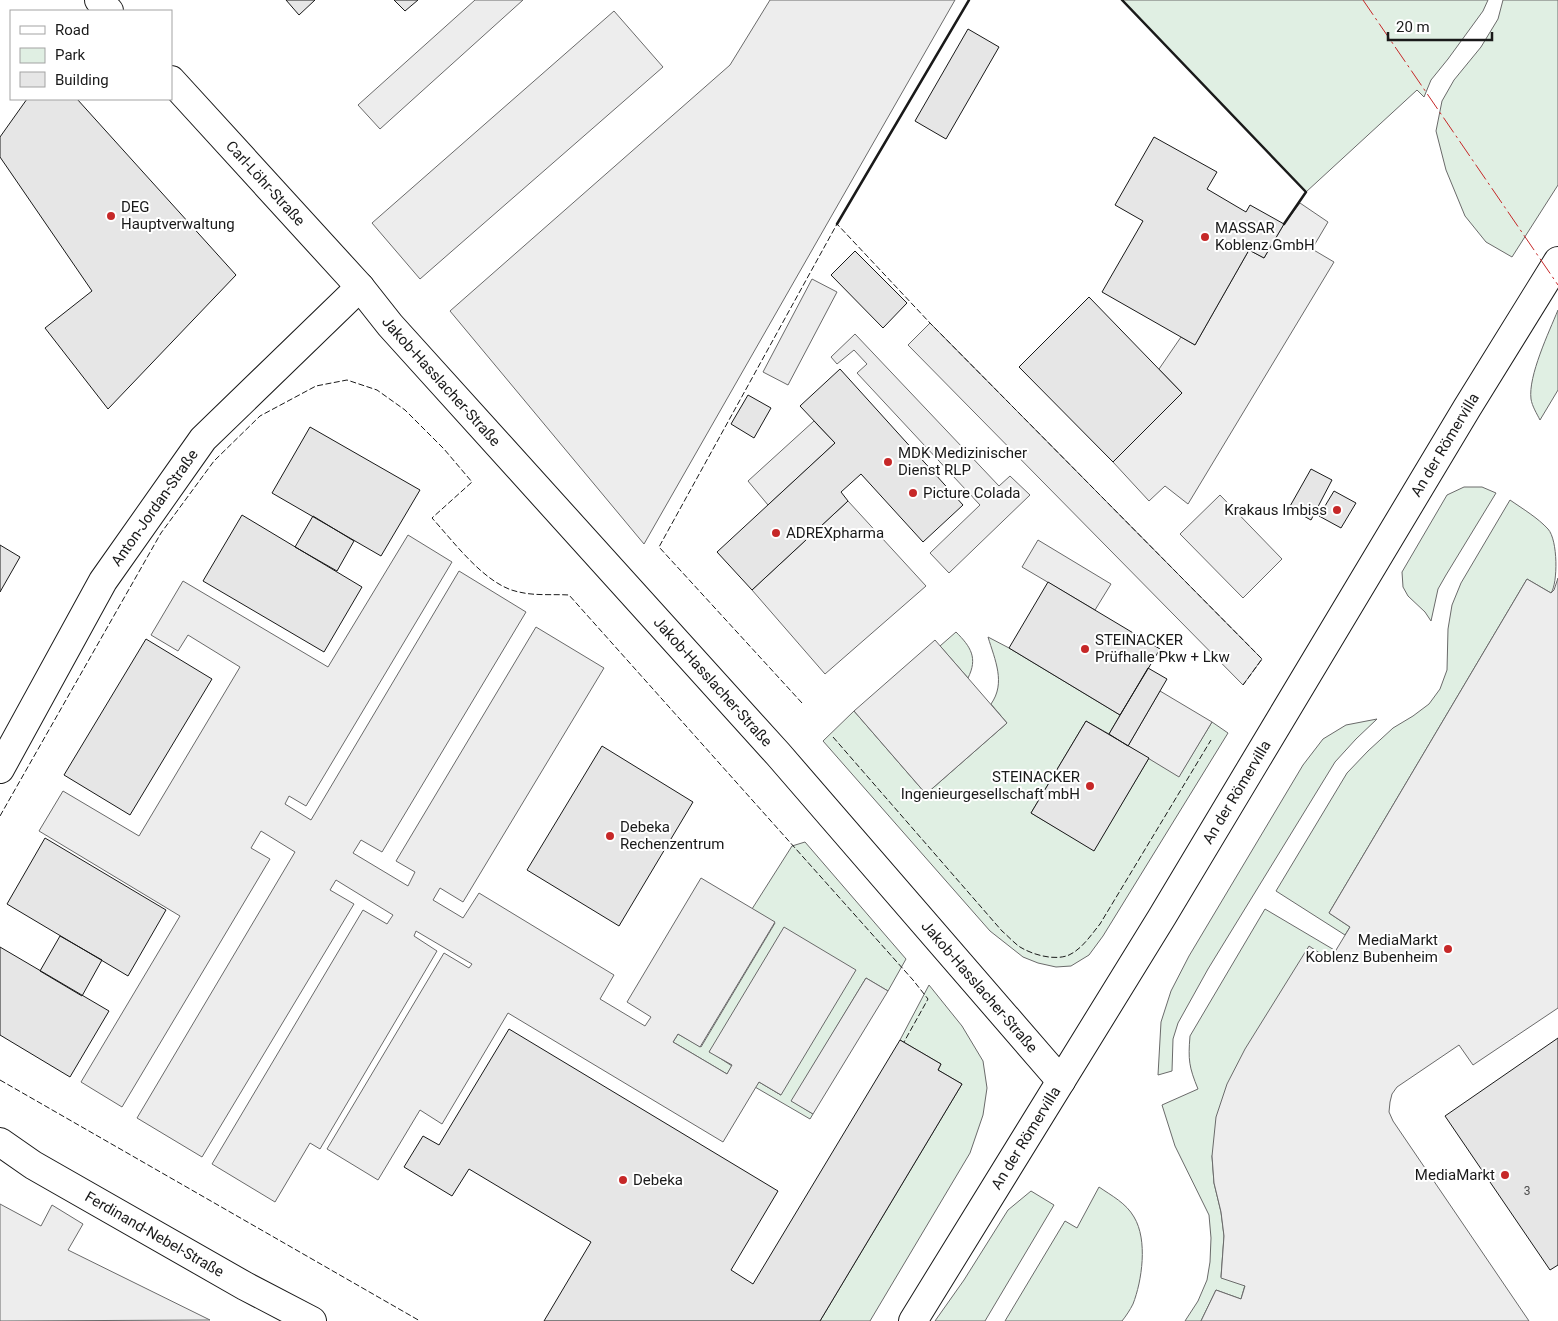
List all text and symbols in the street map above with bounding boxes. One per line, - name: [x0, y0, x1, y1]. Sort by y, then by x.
- legend: [10, 10, 172, 100]
- scale bar: [1388, 10, 1492, 42]
- text: 20 m: [1396, 18, 1430, 36]
- text: Road: [55, 21, 89, 39]
- text: Park: [55, 46, 86, 64]
- text: Building: [55, 71, 109, 89]
- street label: Carl-Löhr-Straße: [222, 137, 309, 230]
- place label: DEG Hauptverwaltung: [121, 198, 235, 233]
- marker: DEG Hauptverwaltung: [105, 210, 117, 222]
- place label: MASSAR Koblenz GmbH: [1215, 219, 1315, 254]
- marker: MASSAR Koblenz GmbH: [1199, 231, 1211, 243]
- street label: Jakob-Hasslacher-Straße: [378, 313, 504, 450]
- street label: An der Römervilla: [1407, 390, 1483, 500]
- place label: MDK Medizinischer Dienst RLP: [898, 444, 1027, 479]
- street label: Anton-Jordan-Straße: [107, 446, 202, 569]
- marker: MDK Medizinischer Dienst RLP: [882, 456, 894, 468]
- place label: Picture Colada: [923, 484, 1021, 502]
- marker: Picture Colada: [907, 487, 919, 499]
- place label: Krakaus Imbiss: [1224, 501, 1327, 519]
- marker: Krakaus Imbiss: [1331, 504, 1343, 516]
- place label: ADREXpharma: [786, 524, 884, 542]
- marker: ADREXpharma: [770, 527, 782, 539]
- street label: Jakob-Hasslacher-Straße: [650, 613, 776, 750]
- place label: STEINACKER Prüfhalle Pkw + Lkw: [1095, 631, 1230, 666]
- marker: STEINACKER Prüfhalle Pkw + Lkw: [1079, 643, 1091, 655]
- street label: An der Römervilla: [1199, 737, 1275, 847]
- place label: STEINACKER Ingenieurgesellschaft mbH: [901, 768, 1080, 803]
- marker: STEINACKER Ingenieurgesellschaft mbH: [1084, 780, 1096, 792]
- place label: Debeka Rechenzentrum: [620, 818, 725, 853]
- marker: Debeka Rechenzentrum: [604, 830, 616, 842]
- street label: Jakob-Hasslacher-Straße: [918, 917, 1041, 1056]
- place label: MediaMarkt Koblenz Bubenheim: [1305, 931, 1438, 966]
- marker: MediaMarkt Koblenz Bubenheim: [1442, 943, 1454, 955]
- street label: An der Römervilla: [987, 1083, 1064, 1193]
- place label: MediaMarkt: [1415, 1166, 1495, 1184]
- marker: MediaMarkt: [1499, 1169, 1511, 1181]
- place label: Debeka: [633, 1171, 683, 1189]
- marker: Debeka: [617, 1174, 629, 1186]
- house number: 3: [1524, 1184, 1530, 1198]
- street label: Ferdinand-Nebel-Straße: [82, 1188, 227, 1281]

